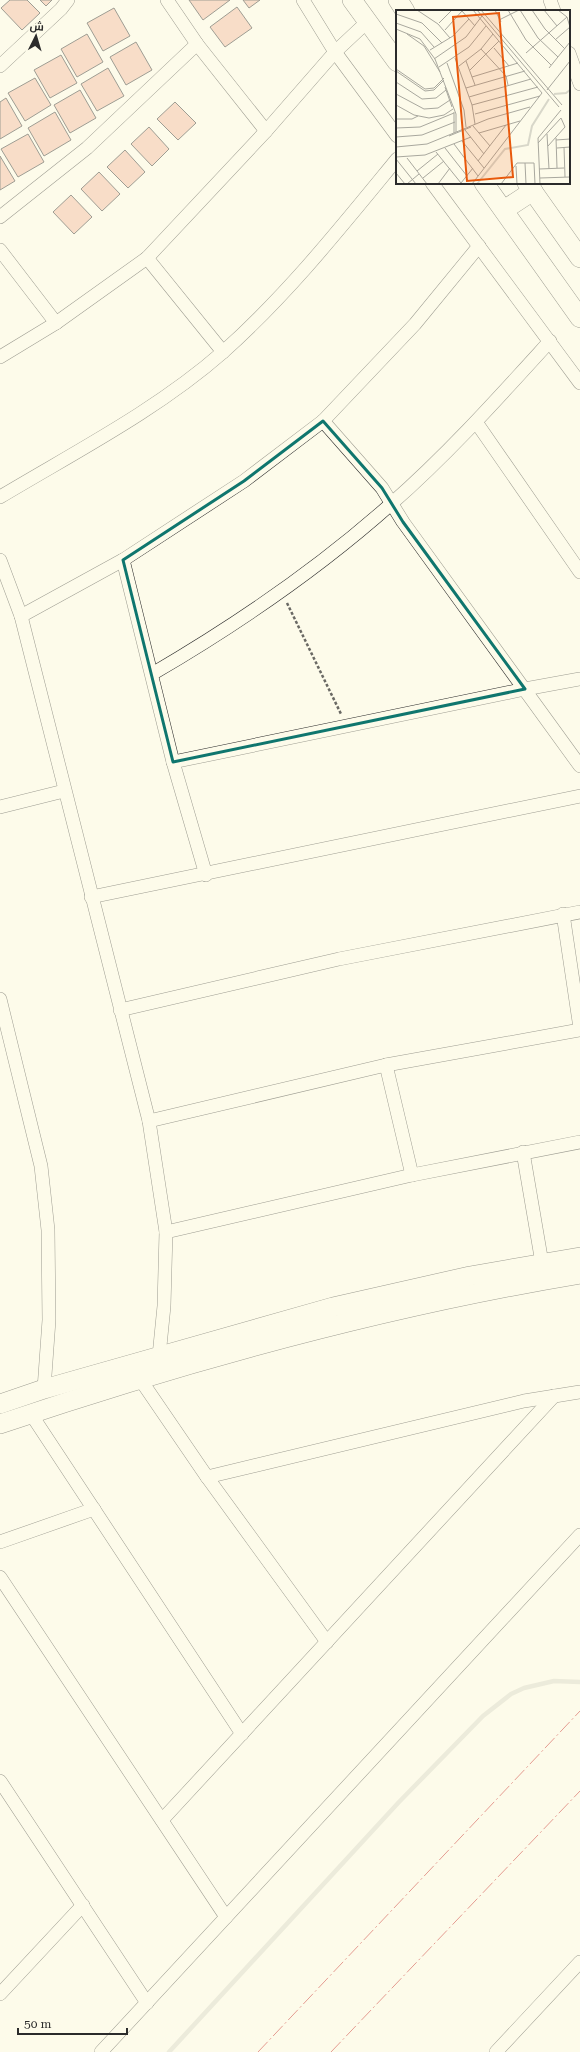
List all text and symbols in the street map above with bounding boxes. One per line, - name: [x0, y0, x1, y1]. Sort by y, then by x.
- inset map: [396, 10, 570, 184]
- north arrow: [16, 16, 56, 56]
- text: ش: [29, 19, 44, 34]
- scale bar: [18, 2010, 127, 2036]
- text: 50 m: [24, 2017, 51, 2031]

